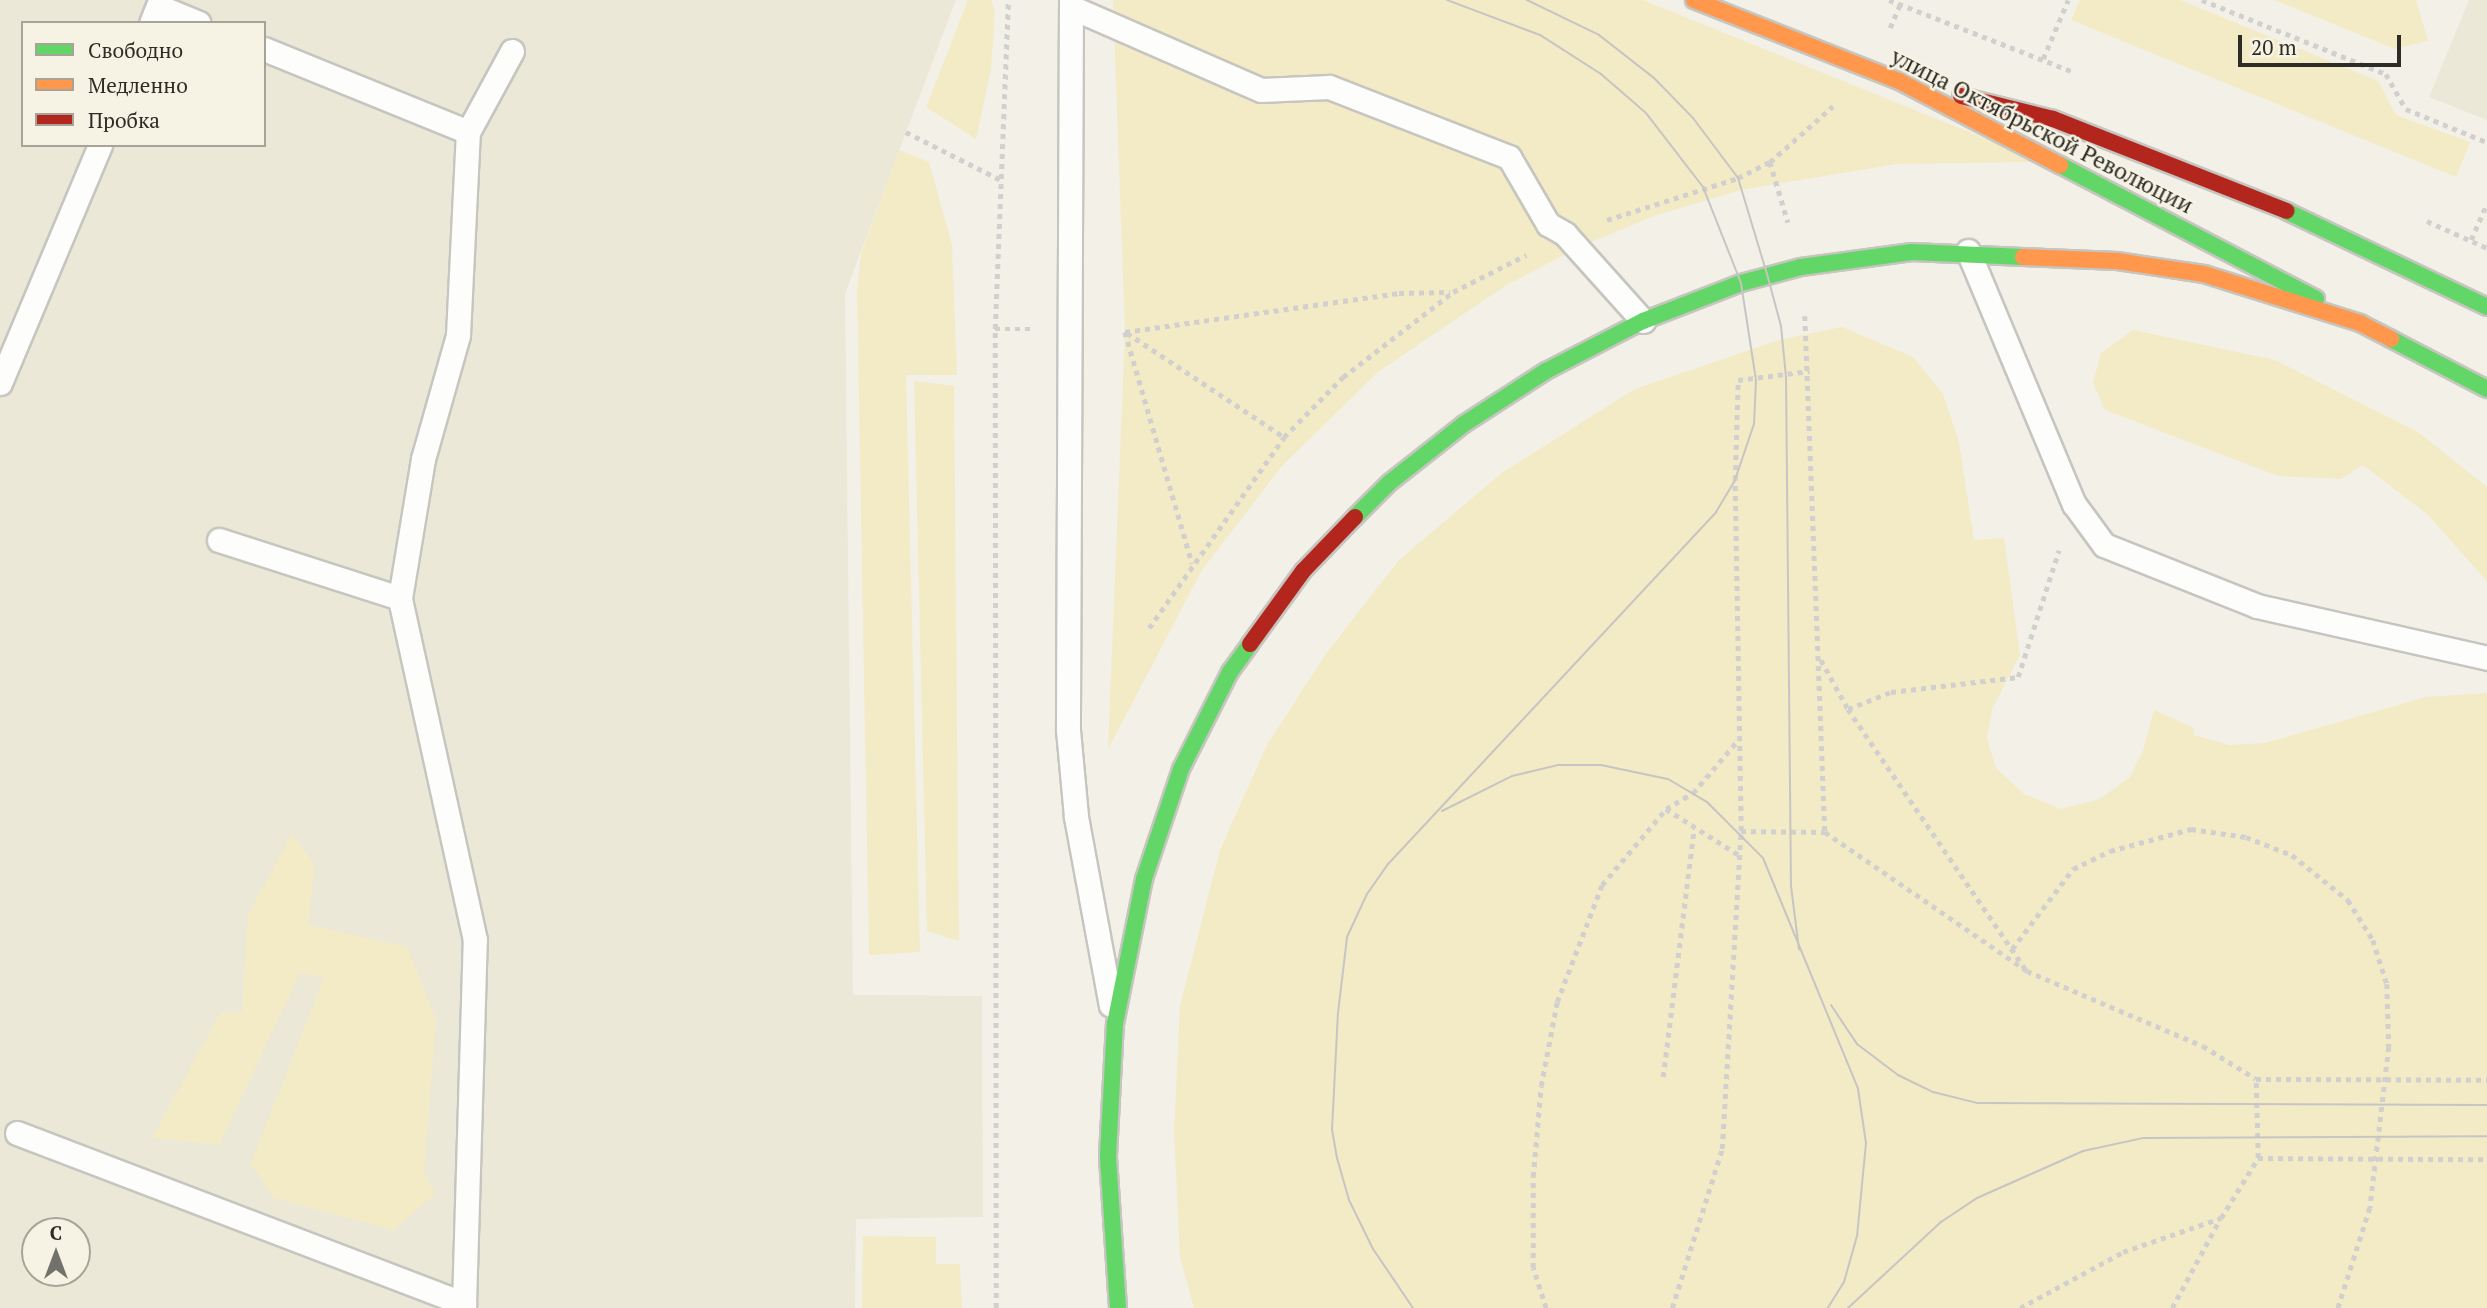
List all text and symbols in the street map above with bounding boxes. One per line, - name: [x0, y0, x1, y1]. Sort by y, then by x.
- legend: [21, 21, 266, 147]
- scale bar: [2242, 21, 2405, 65]
- text: 20 m: [2251, 33, 2297, 61]
- text: Свободно: [88, 36, 183, 64]
- street label: улица Октябрьской Революции: [1886, 43, 2198, 219]
- text: Медленно: [88, 71, 188, 99]
- text: Пробка: [88, 106, 160, 134]
- north arrow: [21, 1217, 91, 1287]
- text: С: [50, 1220, 62, 1245]

